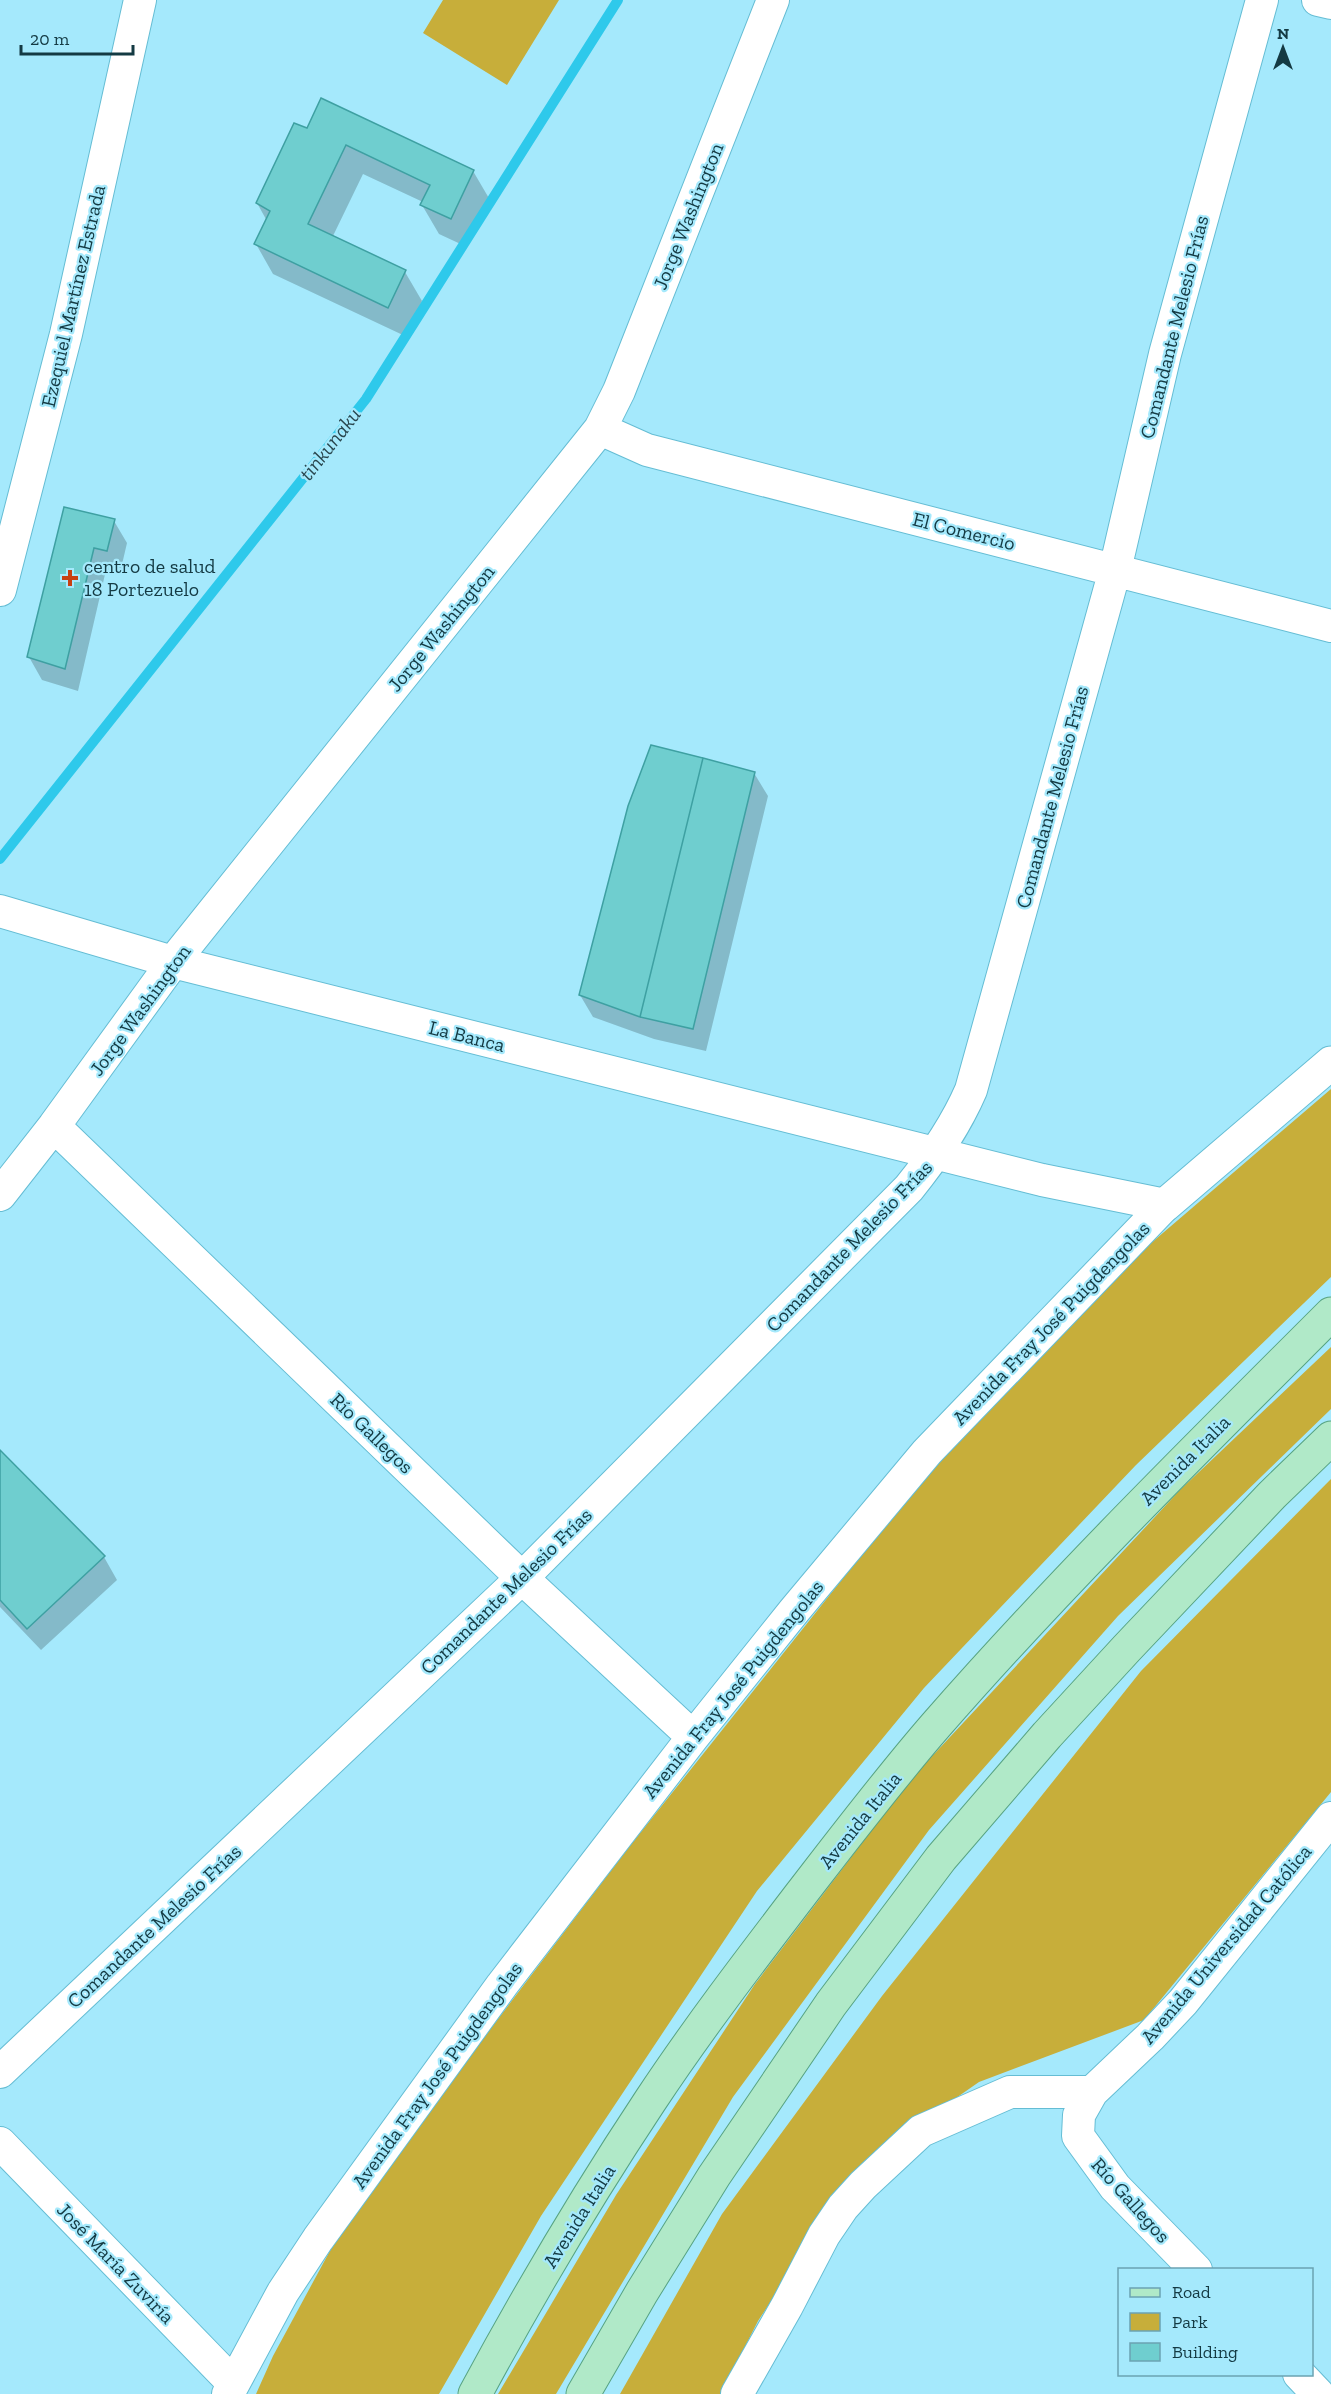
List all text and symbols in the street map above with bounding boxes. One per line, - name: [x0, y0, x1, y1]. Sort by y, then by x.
- scale bar: [21, 18, 134, 56]
- north arrow: [1253, 18, 1313, 78]
- text: N: [1277, 24, 1289, 43]
- text: 20 m: [30, 28, 70, 50]
- street label: Jorge Washington: [648, 139, 729, 293]
- street label: Ezequiel Martínez Estrada: [36, 182, 110, 409]
- street label: Comandante Melesio Frías: [1135, 213, 1213, 441]
- water label: tinkunaku: [293, 402, 366, 485]
- street label: El Comercio: [910, 507, 1018, 555]
- place label: centro de salud 18 Portezuelo: [84, 554, 216, 601]
- street label: Jorge Washington: [383, 559, 500, 696]
- marker: centro de salud 18 Portezuelo: [61, 569, 79, 587]
- street label: Comandante Melesio Frías: [1011, 683, 1093, 911]
- street label: Jorge Washington: [84, 939, 196, 1080]
- street label: La Banca: [427, 1015, 508, 1057]
- street label: Comandante Melesio Frías: [761, 1155, 937, 1337]
- street label: Avenida Fray José Puigdengolas: [947, 1216, 1155, 1430]
- street label: Río Gallegos: [325, 1387, 419, 1479]
- street label: Avenida Italia: [1135, 1410, 1235, 1510]
- street label: Comandante Melesio Frías: [415, 1503, 597, 1679]
- street label: Avenida Fray José Puigdengolas: [637, 1575, 829, 1803]
- street label: Avenida Italia: [814, 1767, 906, 1873]
- street label: Comandante Melesio Frías: [62, 1839, 246, 2013]
- street label: Avenida Universidad Católica: [1136, 1839, 1317, 2048]
- street label: Avenida Fray José Puigdengolas: [347, 1957, 527, 2193]
- street label: Río Gallegos: [1087, 2152, 1175, 2248]
- street label: Avenida Italia: [538, 2160, 620, 2272]
- street label: José María Zuviría: [52, 2198, 180, 2329]
- legend: [1118, 2268, 1313, 2376]
- text: Road: [1172, 2281, 1211, 2303]
- text: Park: [1172, 2311, 1208, 2333]
- text: Building: [1172, 2341, 1238, 2363]

